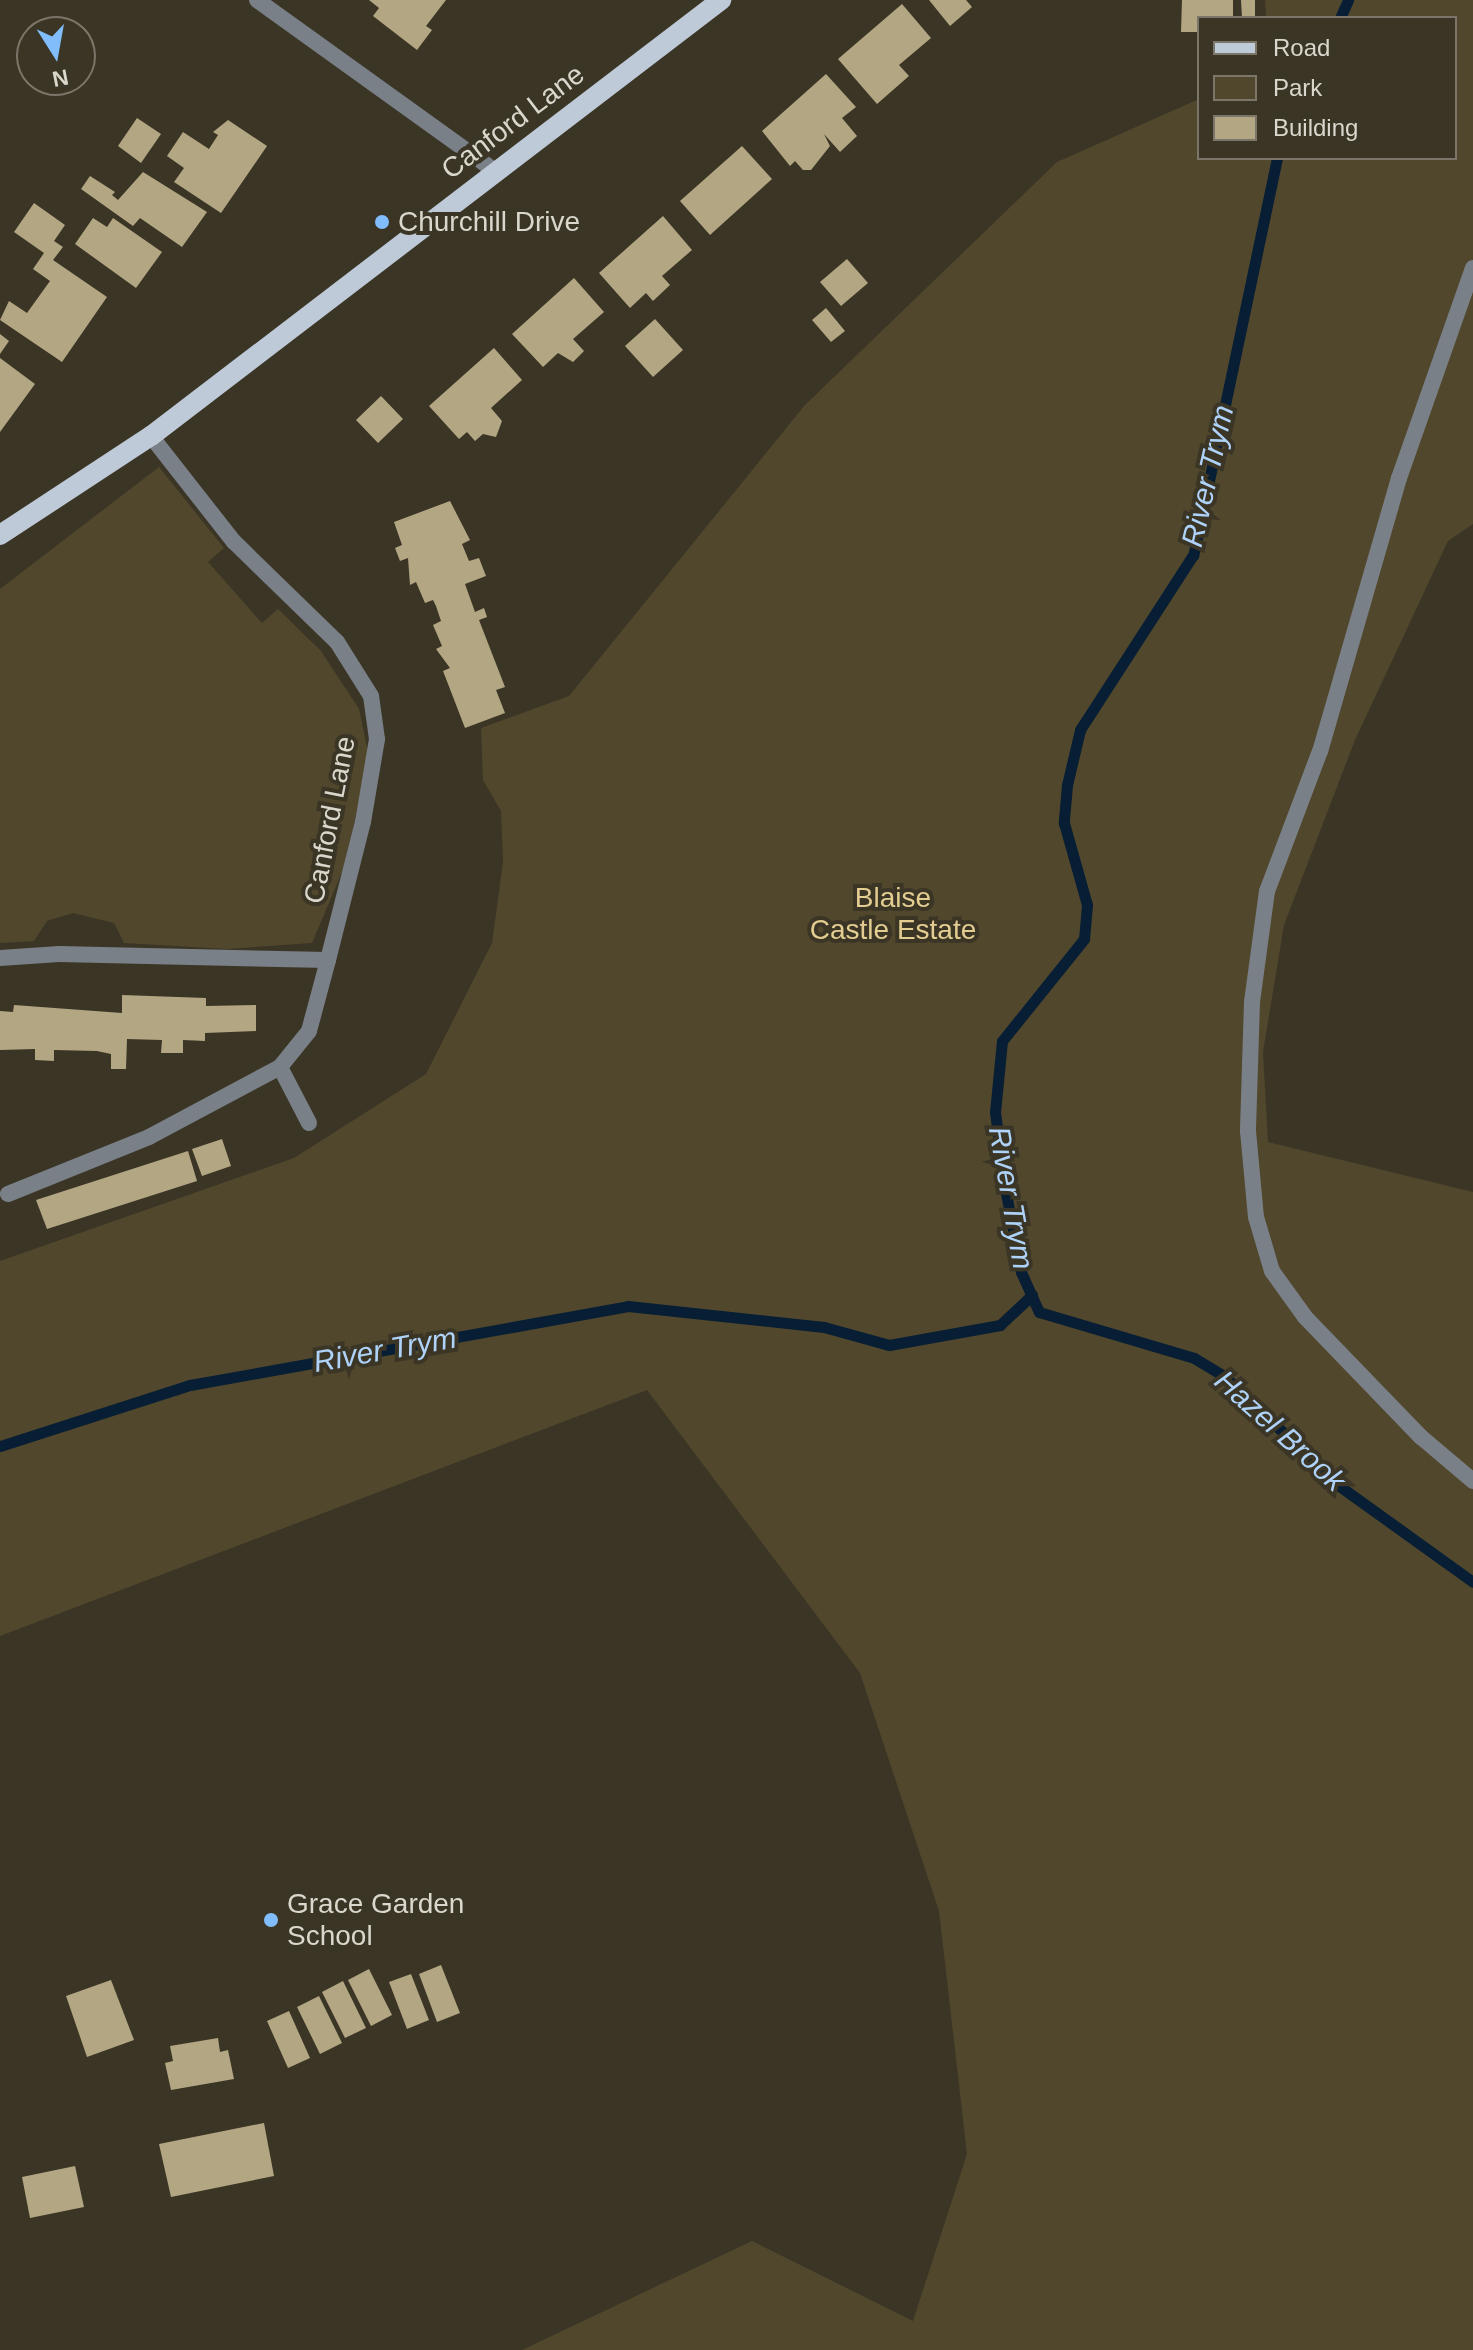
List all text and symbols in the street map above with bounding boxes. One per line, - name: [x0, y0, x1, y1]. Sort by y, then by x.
- north arrow: [16, 16, 96, 96]
- legend: [1197, 16, 1457, 160]
- text: Road: [1273, 34, 1330, 61]
- street label: Canford Lane: [435, 58, 591, 186]
- text: N: [50, 64, 70, 92]
- text: Park: [1273, 74, 1322, 101]
- text: Building: [1273, 114, 1358, 141]
- place label: Churchill Drive: [398, 205, 580, 239]
- marker: Churchill Drive: [373, 213, 391, 231]
- water label: River Trym: [1174, 402, 1242, 550]
- street label: Canford Lane: [297, 734, 363, 906]
- park label: Blaise Castle Estate: [810, 881, 976, 947]
- water label: River Trym: [981, 1124, 1041, 1272]
- water label: River Trym: [311, 1320, 459, 1380]
- water label: Hazel Brook: [1207, 1363, 1353, 1499]
- place label: Grace Garden School: [287, 1887, 464, 1953]
- marker: Grace Garden School: [262, 1911, 280, 1929]

